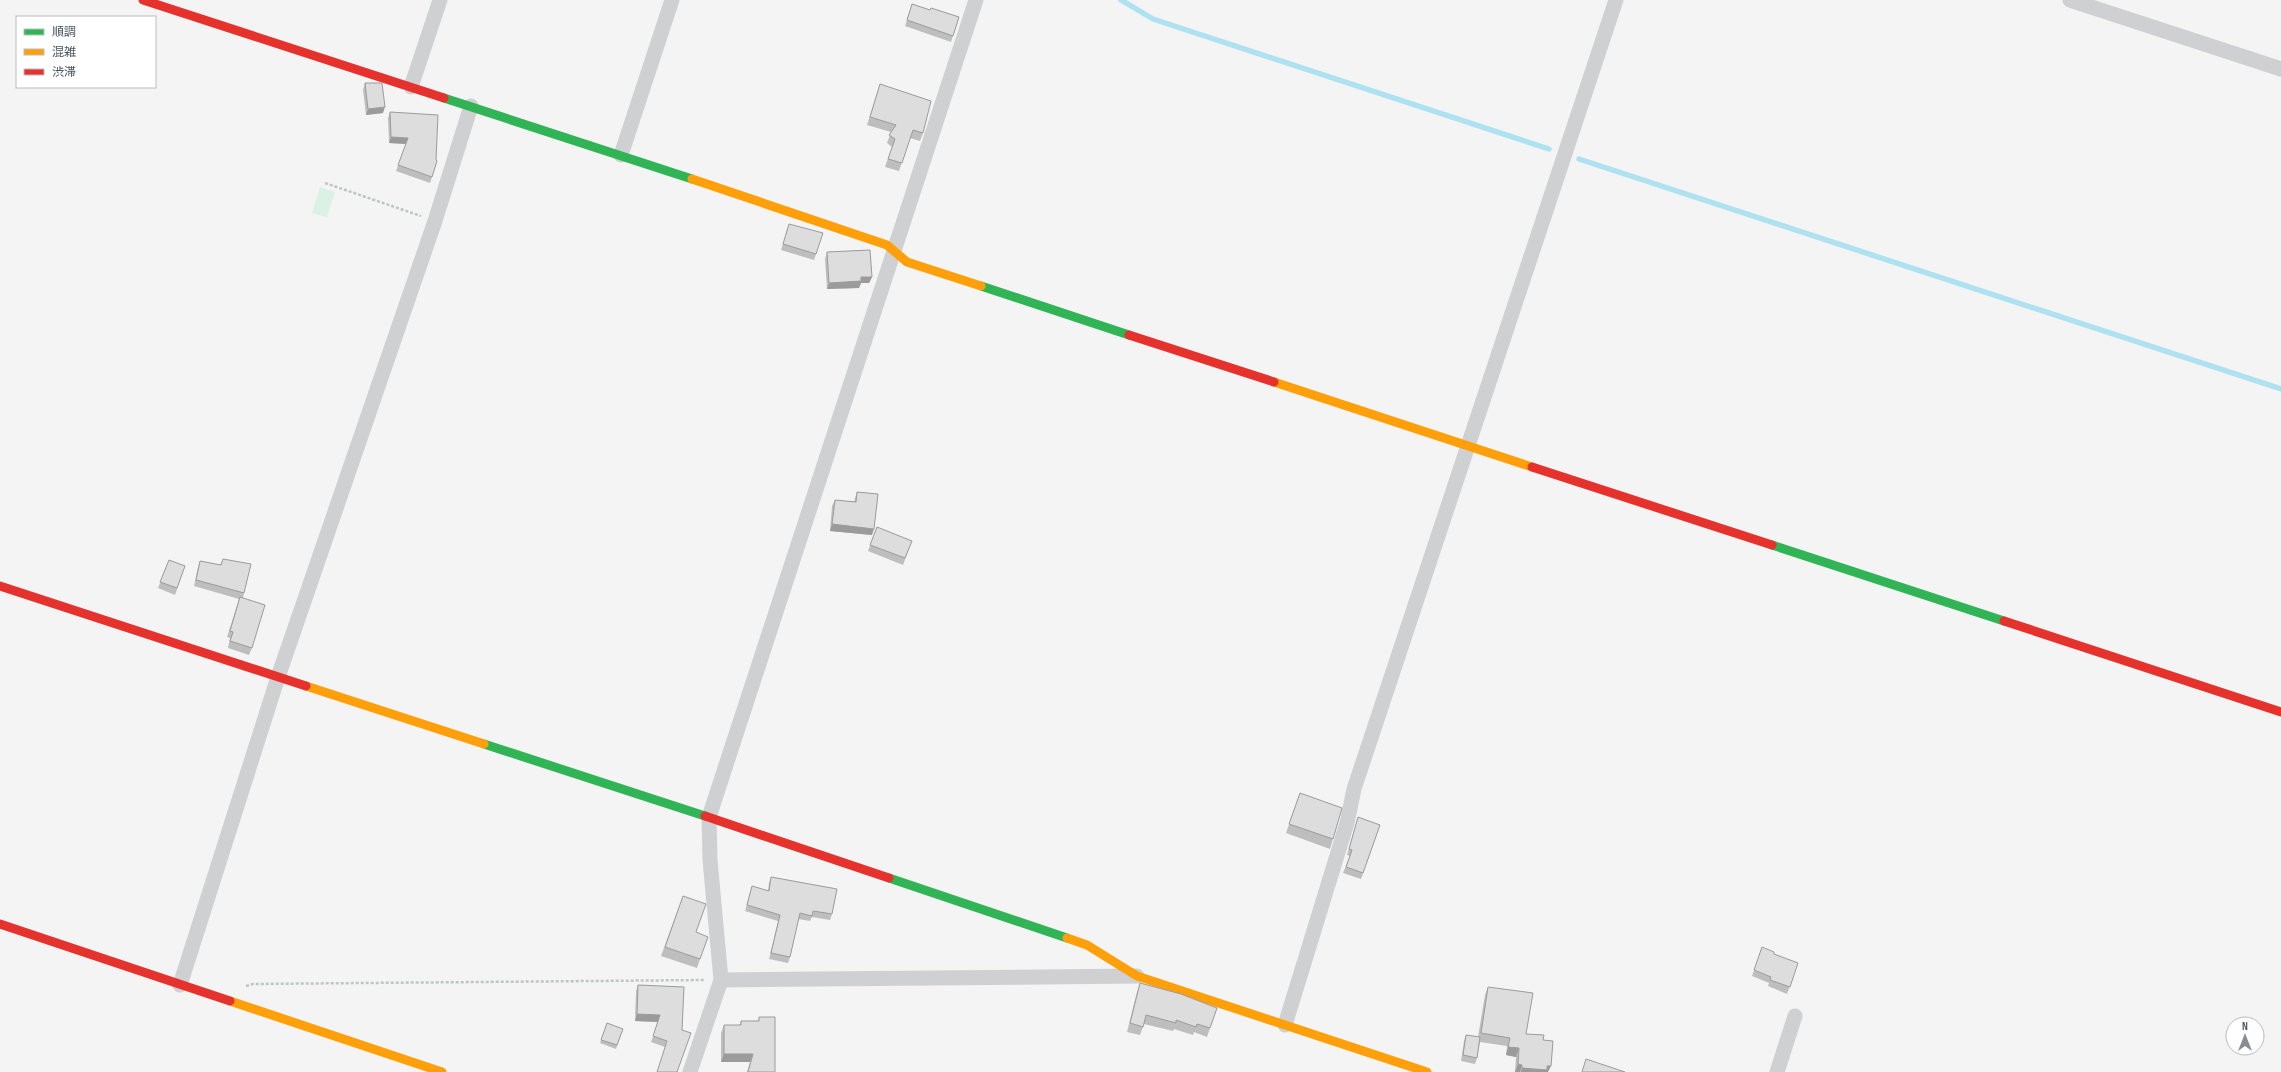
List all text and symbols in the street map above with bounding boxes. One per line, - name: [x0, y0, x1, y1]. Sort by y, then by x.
- legend: [16, 16, 156, 88]
- text: 順調: [52, 25, 76, 40]
- text: 混雑: [52, 45, 76, 60]
- text: 渋滞: [52, 65, 76, 80]
- north arrow: [2225, 1016, 2265, 1056]
- text: N: [2242, 1020, 2248, 1033]

